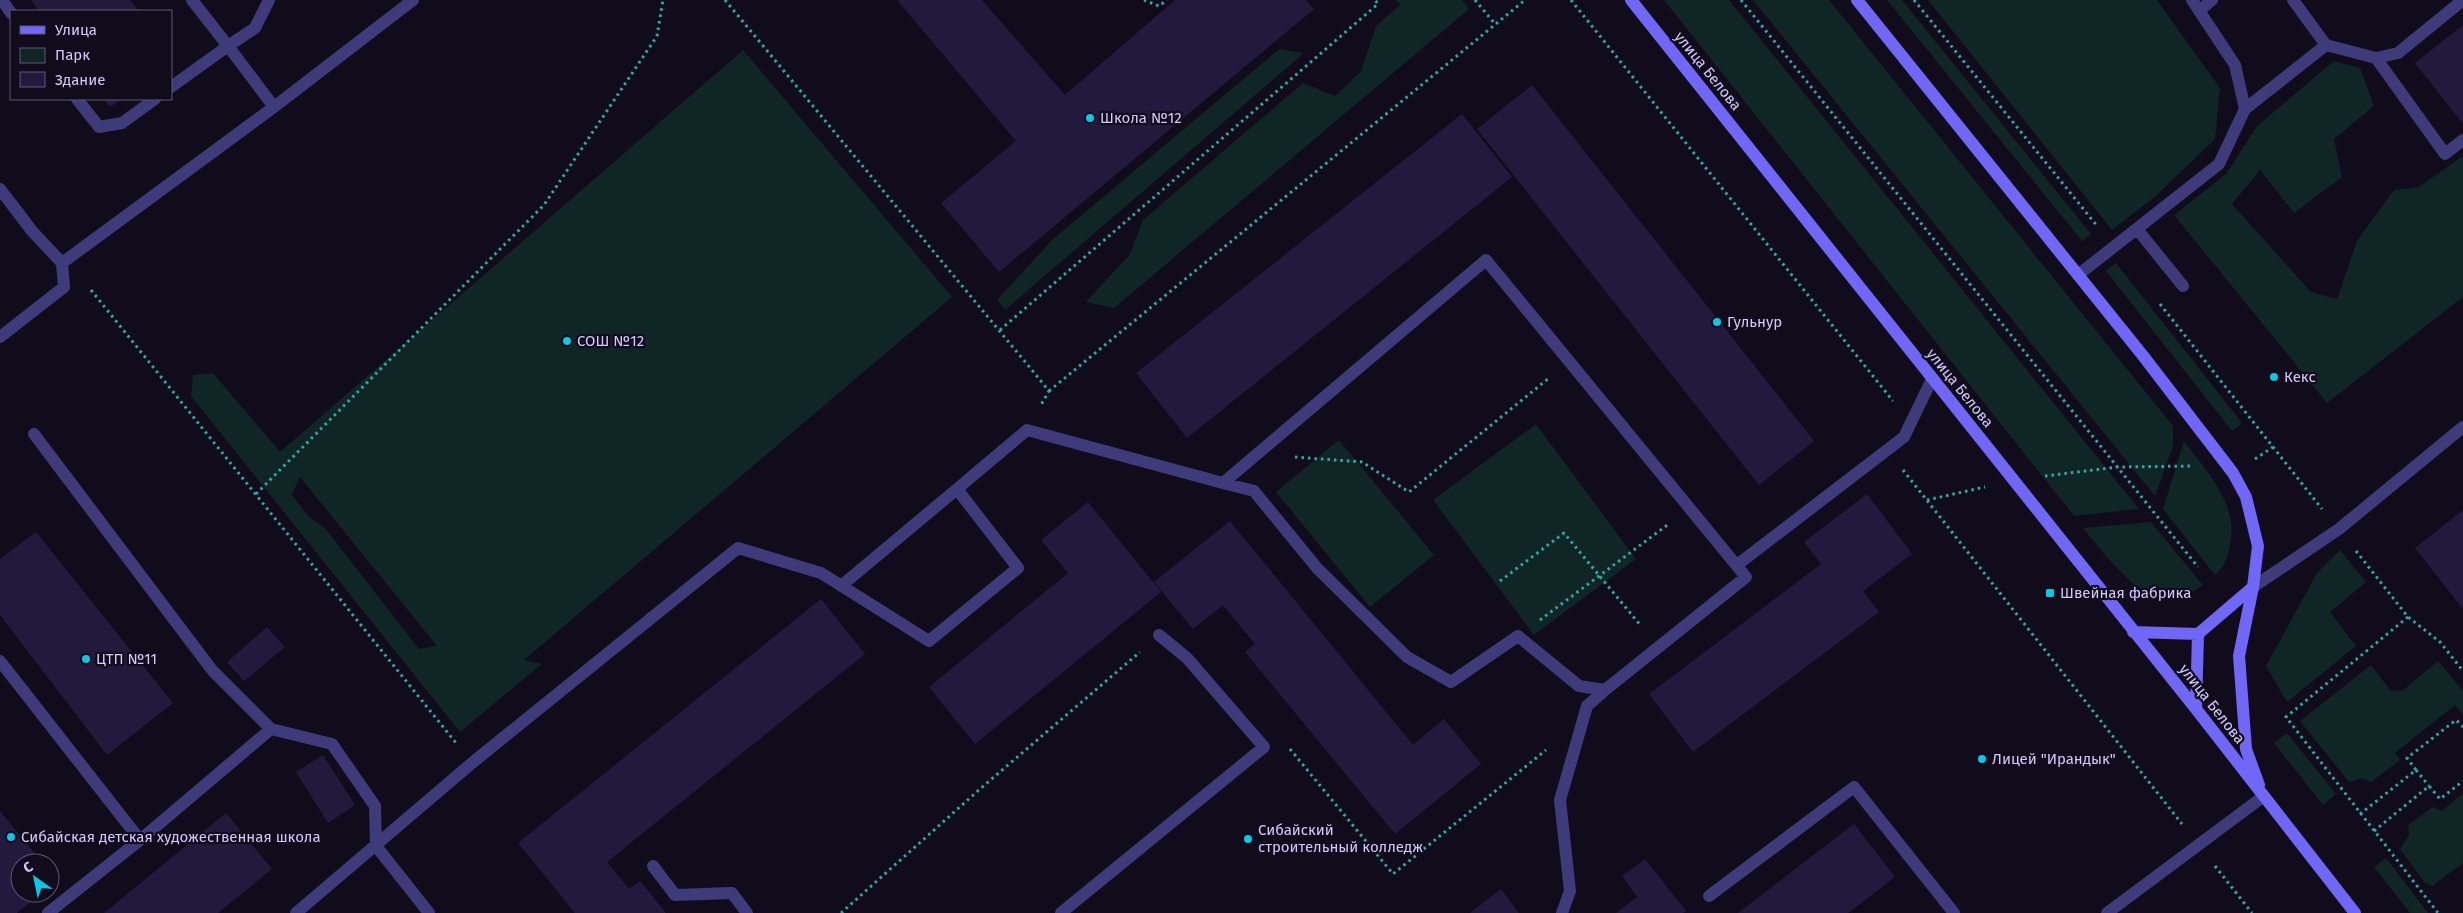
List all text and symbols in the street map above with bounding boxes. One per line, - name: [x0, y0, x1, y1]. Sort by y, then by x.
- legend: [10, 10, 172, 100]
- text: Улица: [55, 21, 97, 39]
- street label: улица Белова: [1671, 28, 1745, 114]
- text: Парк: [55, 46, 90, 64]
- text: Здание: [55, 71, 105, 89]
- place label: Школа №12: [1100, 109, 1182, 127]
- marker: Школа №12: [1084, 112, 1096, 124]
- place label: Гульнур: [1727, 313, 1782, 331]
- marker: Гульнур: [1711, 316, 1723, 328]
- place label: СОШ №12: [577, 332, 644, 350]
- marker: СОШ №12: [561, 335, 573, 347]
- street label: улица Белова: [1923, 345, 1997, 431]
- place label: Кекс: [2284, 368, 2316, 386]
- marker: Кекс: [2268, 371, 2280, 383]
- place label: Швейная фабрика: [2060, 584, 2191, 602]
- marker: Швейная фабрика: [2044, 587, 2056, 599]
- place label: ЦТП №11: [96, 650, 157, 668]
- marker: ЦТП №11: [80, 653, 92, 665]
- street label: улица Белова: [2175, 660, 2249, 748]
- place label: Лицей "Ирандык": [1992, 750, 2116, 768]
- marker: Лицей "Ирандык": [1976, 753, 1988, 765]
- place label: Сибайский строительный колледж: [1258, 821, 1423, 856]
- place label: Сибайская детская художественная школа: [21, 828, 321, 846]
- marker: Сибайская детская художественная школа: [5, 831, 17, 843]
- marker: Сибайский строительный колледж: [1242, 833, 1254, 845]
- north arrow: [10, 853, 60, 903]
- text: С: [20, 858, 36, 877]

